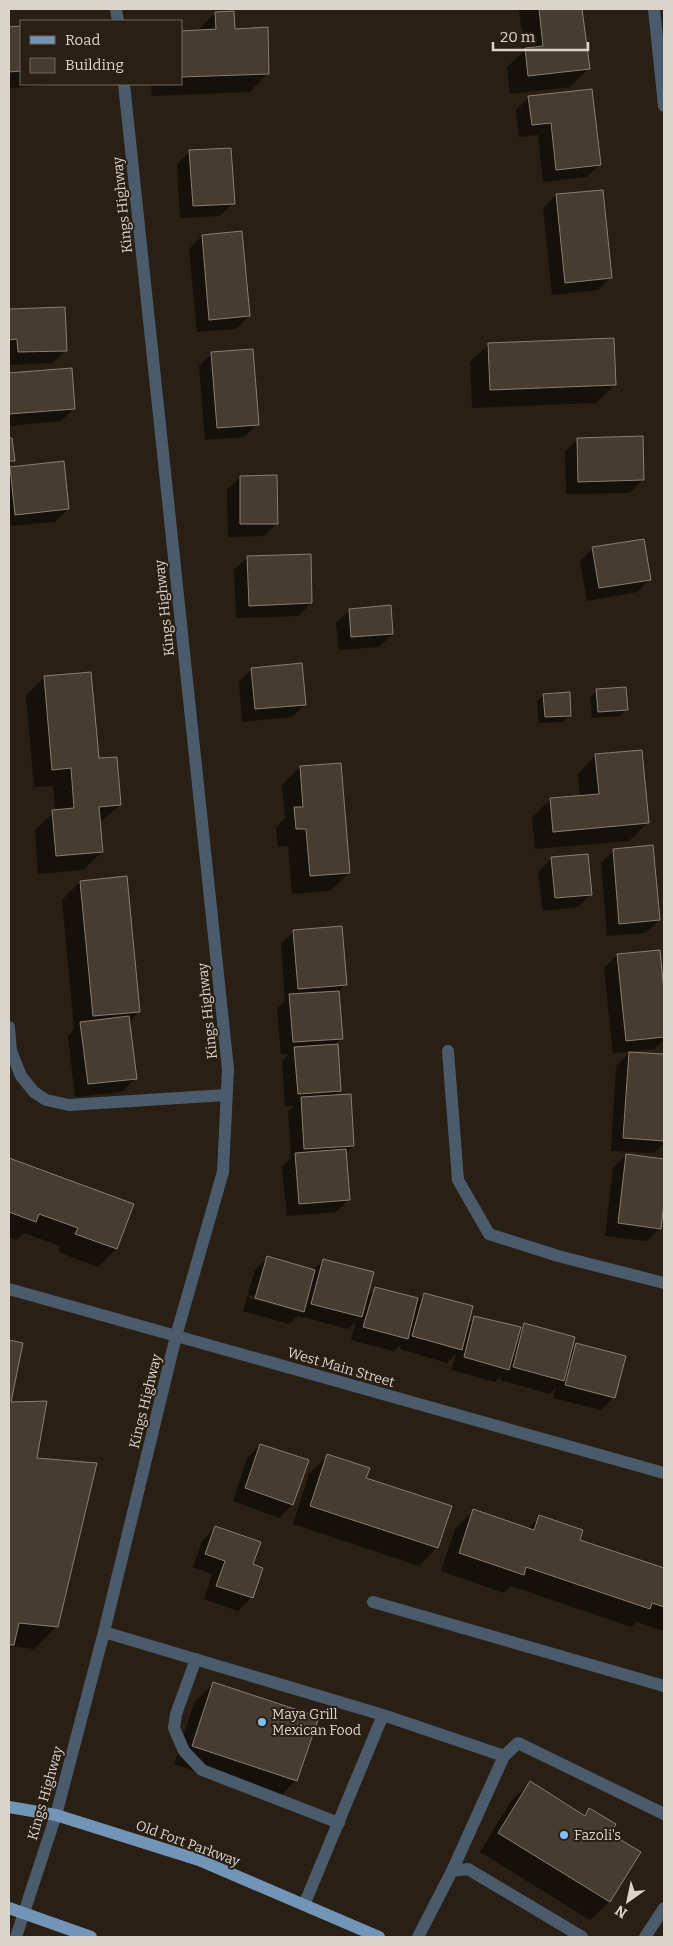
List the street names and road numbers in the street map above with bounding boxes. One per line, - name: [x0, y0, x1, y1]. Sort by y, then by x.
- street label: Kings Highway: [109, 155, 136, 254]
- street label: Kings Highway: [151, 558, 178, 657]
- street label: Kings Highway: [194, 961, 221, 1060]
- street label: West Main Street: [285, 1344, 396, 1391]
- street label: Kings Highway: [126, 1352, 166, 1450]
- street label: Kings Highway: [24, 1744, 67, 1842]
- street label: Old Fort Parkway: [133, 1817, 243, 1870]

